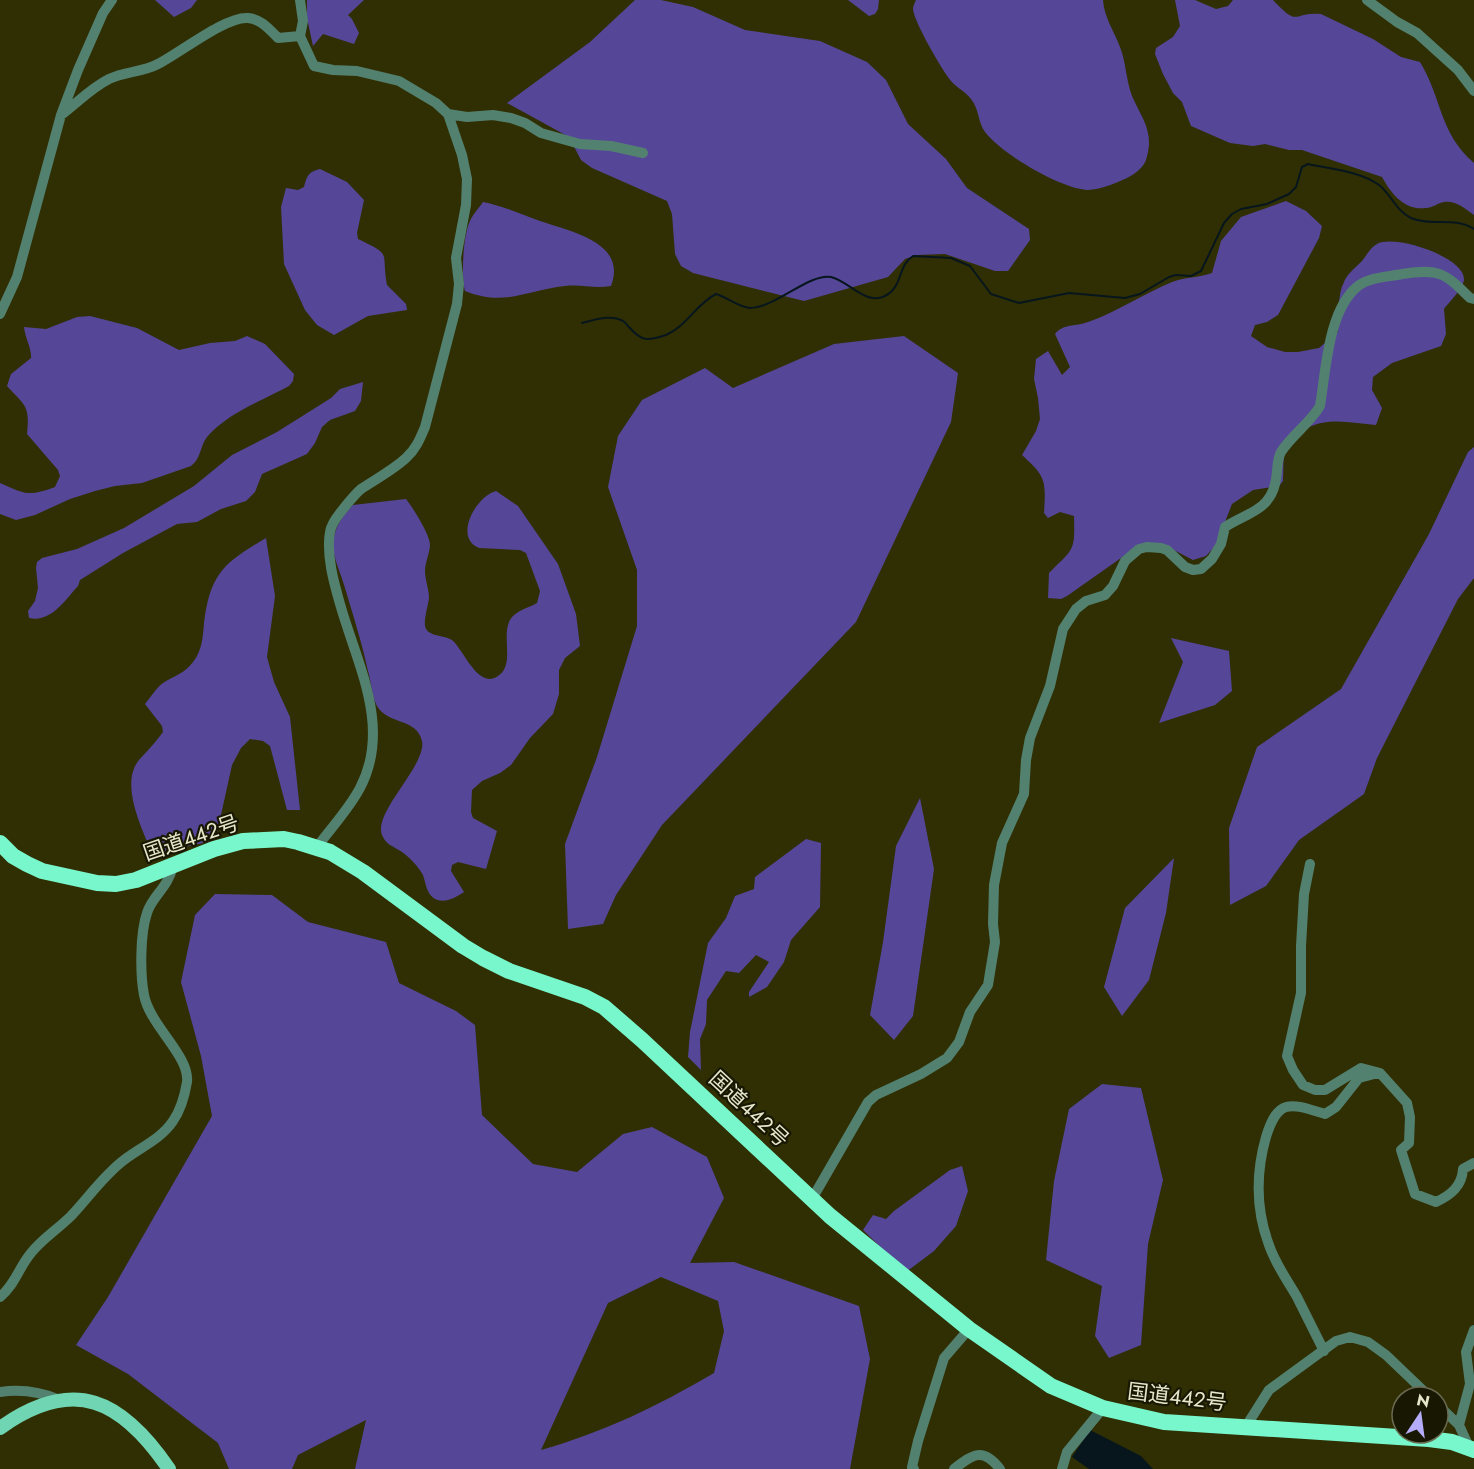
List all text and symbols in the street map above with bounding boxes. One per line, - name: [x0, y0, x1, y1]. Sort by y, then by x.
- street label: 国道442号: [139, 808, 243, 868]
- street label: 国道442号: [702, 1064, 796, 1154]
- street label: 国道442号: [1126, 1376, 1228, 1418]
- north arrow: [1390, 1385, 1450, 1445]
- text: N: [1414, 1388, 1432, 1414]

